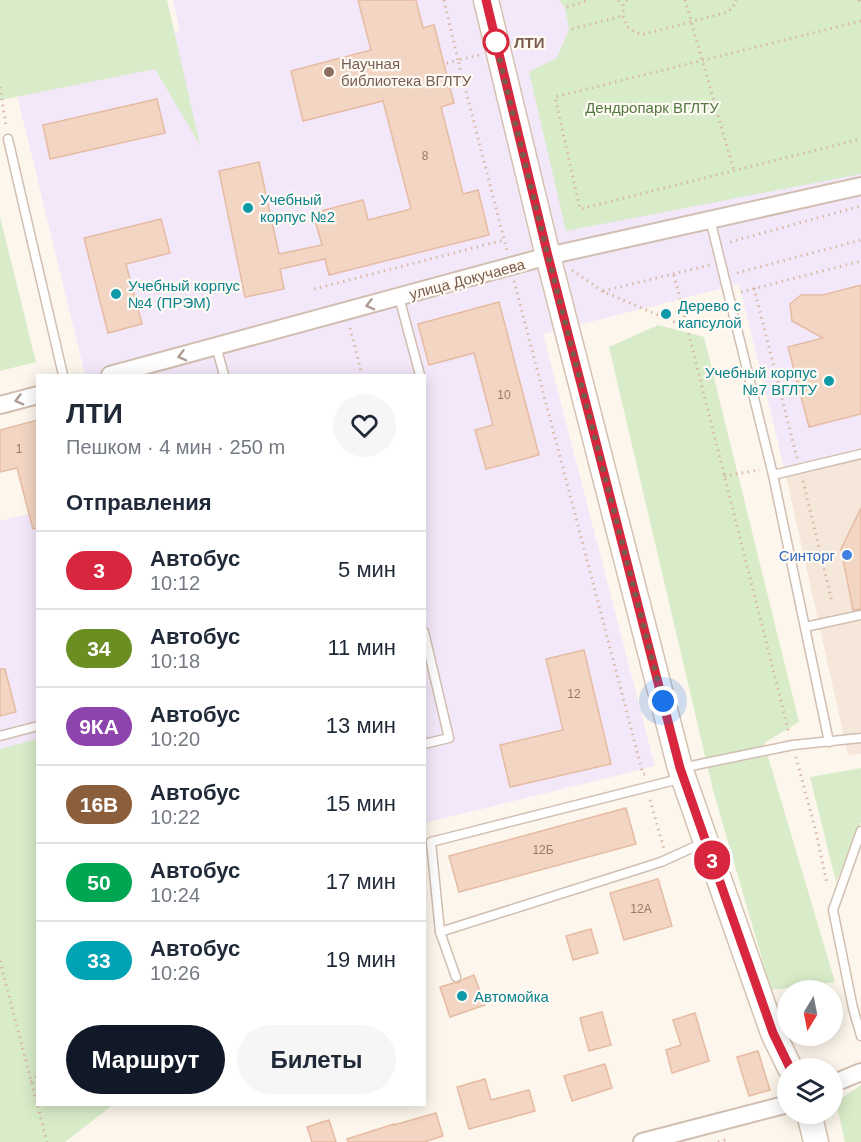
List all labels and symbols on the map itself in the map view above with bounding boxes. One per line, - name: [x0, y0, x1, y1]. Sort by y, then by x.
- marker: ЛТИ: [483, 29, 509, 55]
- place label: ЛТИ: [514, 34, 544, 51]
- place label: Научная библиотека ВГЛТУ: [341, 55, 472, 89]
- marker: Научная библиотека ВГЛТУ: [322, 65, 336, 79]
- park label: Дендропарк ВГЛТУ: [585, 99, 719, 116]
- house number: 8: [422, 149, 429, 163]
- place label: Учебный корпус №2: [260, 191, 335, 225]
- marker: Учебный корпус №2: [241, 201, 255, 215]
- street label: улица Докучаева: [407, 255, 527, 303]
- place label: Учебный корпус №4 (ПРЭМ): [128, 277, 241, 311]
- marker: Учебный корпус №4 (ПРЭМ): [109, 287, 123, 301]
- place label: Дерево с капсулой: [678, 297, 742, 331]
- one-way arrow: [365, 298, 376, 310]
- marker: Дерево с капсулой: [659, 307, 673, 321]
- one-way arrow: [177, 348, 187, 361]
- place label: Учебный корпус №7 ВГЛТУ: [705, 364, 817, 398]
- marker: Учебный корпус №7 ВГЛТУ: [822, 374, 836, 388]
- house number: 10: [497, 388, 511, 402]
- one-way arrow: [14, 392, 24, 405]
- house number: 1: [16, 442, 23, 456]
- place label: Синторг: [779, 547, 836, 564]
- marker: Синторг: [840, 548, 854, 562]
- your location: [648, 686, 678, 716]
- house number: 12: [567, 687, 581, 701]
- line badge: 3: [692, 840, 732, 880]
- house number: 12Б: [532, 843, 554, 857]
- house number: 12А: [630, 902, 652, 916]
- north arrow: [777, 980, 843, 1046]
- place label: Автомойка: [474, 988, 550, 1005]
- marker: Автомойка: [455, 989, 469, 1003]

